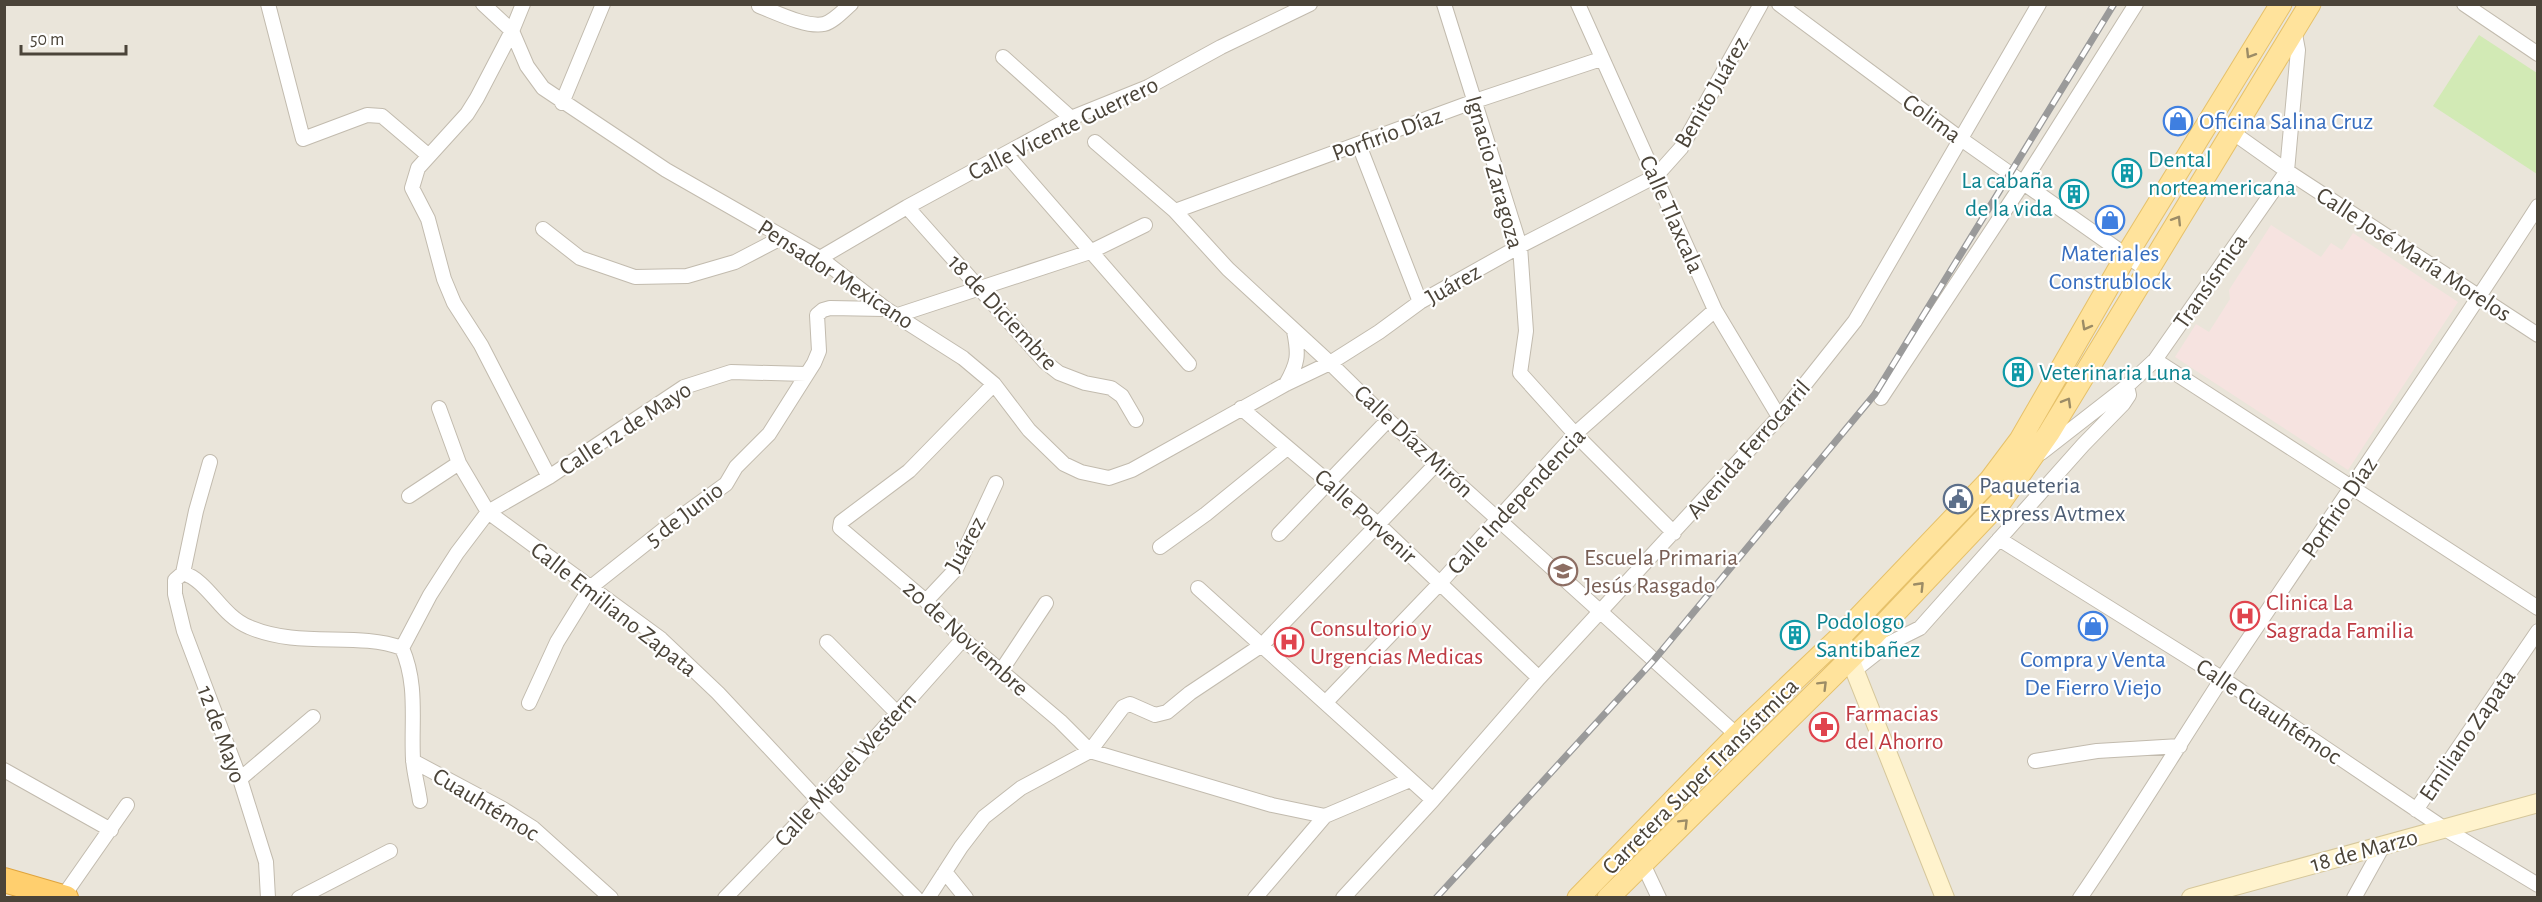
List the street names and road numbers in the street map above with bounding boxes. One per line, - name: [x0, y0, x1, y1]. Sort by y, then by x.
- street label: Benito Juárez: [1670, 33, 1753, 152]
- street label: Calle Vicente Guerrero: [965, 73, 1162, 185]
- street label: Colima: [1898, 90, 1965, 148]
- street label: Ignacio Zaragoza: [1461, 93, 1527, 252]
- street label: Porfirio Díaz: [1329, 104, 1446, 166]
- street label: Calle Tlaxcala: [1634, 152, 1708, 277]
- street label: Calle José María Morelos: [2312, 183, 2515, 327]
- street label: Pensador Mexicano: [753, 216, 918, 334]
- street label: Transísmica: [2170, 230, 2252, 333]
- street label: 18 de Diciembre: [943, 250, 1062, 375]
- street label: Juárez: [1422, 260, 1485, 310]
- street label: Avenida Ferrocarril: [1682, 376, 1815, 524]
- street label: Calle 12 de Mayo: [555, 377, 696, 480]
- street label: Calle Díaz Mirón: [1349, 381, 1477, 503]
- street label: Calle Independencia: [1443, 424, 1590, 579]
- street label: Porfirio Díaz: [2298, 453, 2382, 562]
- street label: Calle Porvenir: [1310, 465, 1421, 569]
- street label: 5 de Junio: [641, 478, 728, 552]
- street label: Juárez: [941, 513, 991, 576]
- street label: Calle Emiliano Zapata: [526, 538, 701, 682]
- street label: 20 de Noviembre: [898, 576, 1033, 701]
- street label: Calle Cuauhtémoc: [2192, 655, 2345, 769]
- street label: Emiliano Zapata: [2415, 665, 2521, 806]
- street label: Carretera Super Transístmica: [1598, 674, 1803, 879]
- street label: 12 de Mayo: [192, 682, 250, 786]
- street label: Calle Miguel Western: [770, 688, 921, 852]
- street label: Cuauhtémoc: [428, 764, 543, 846]
- street label: 18 de Marzo: [2308, 825, 2420, 877]

